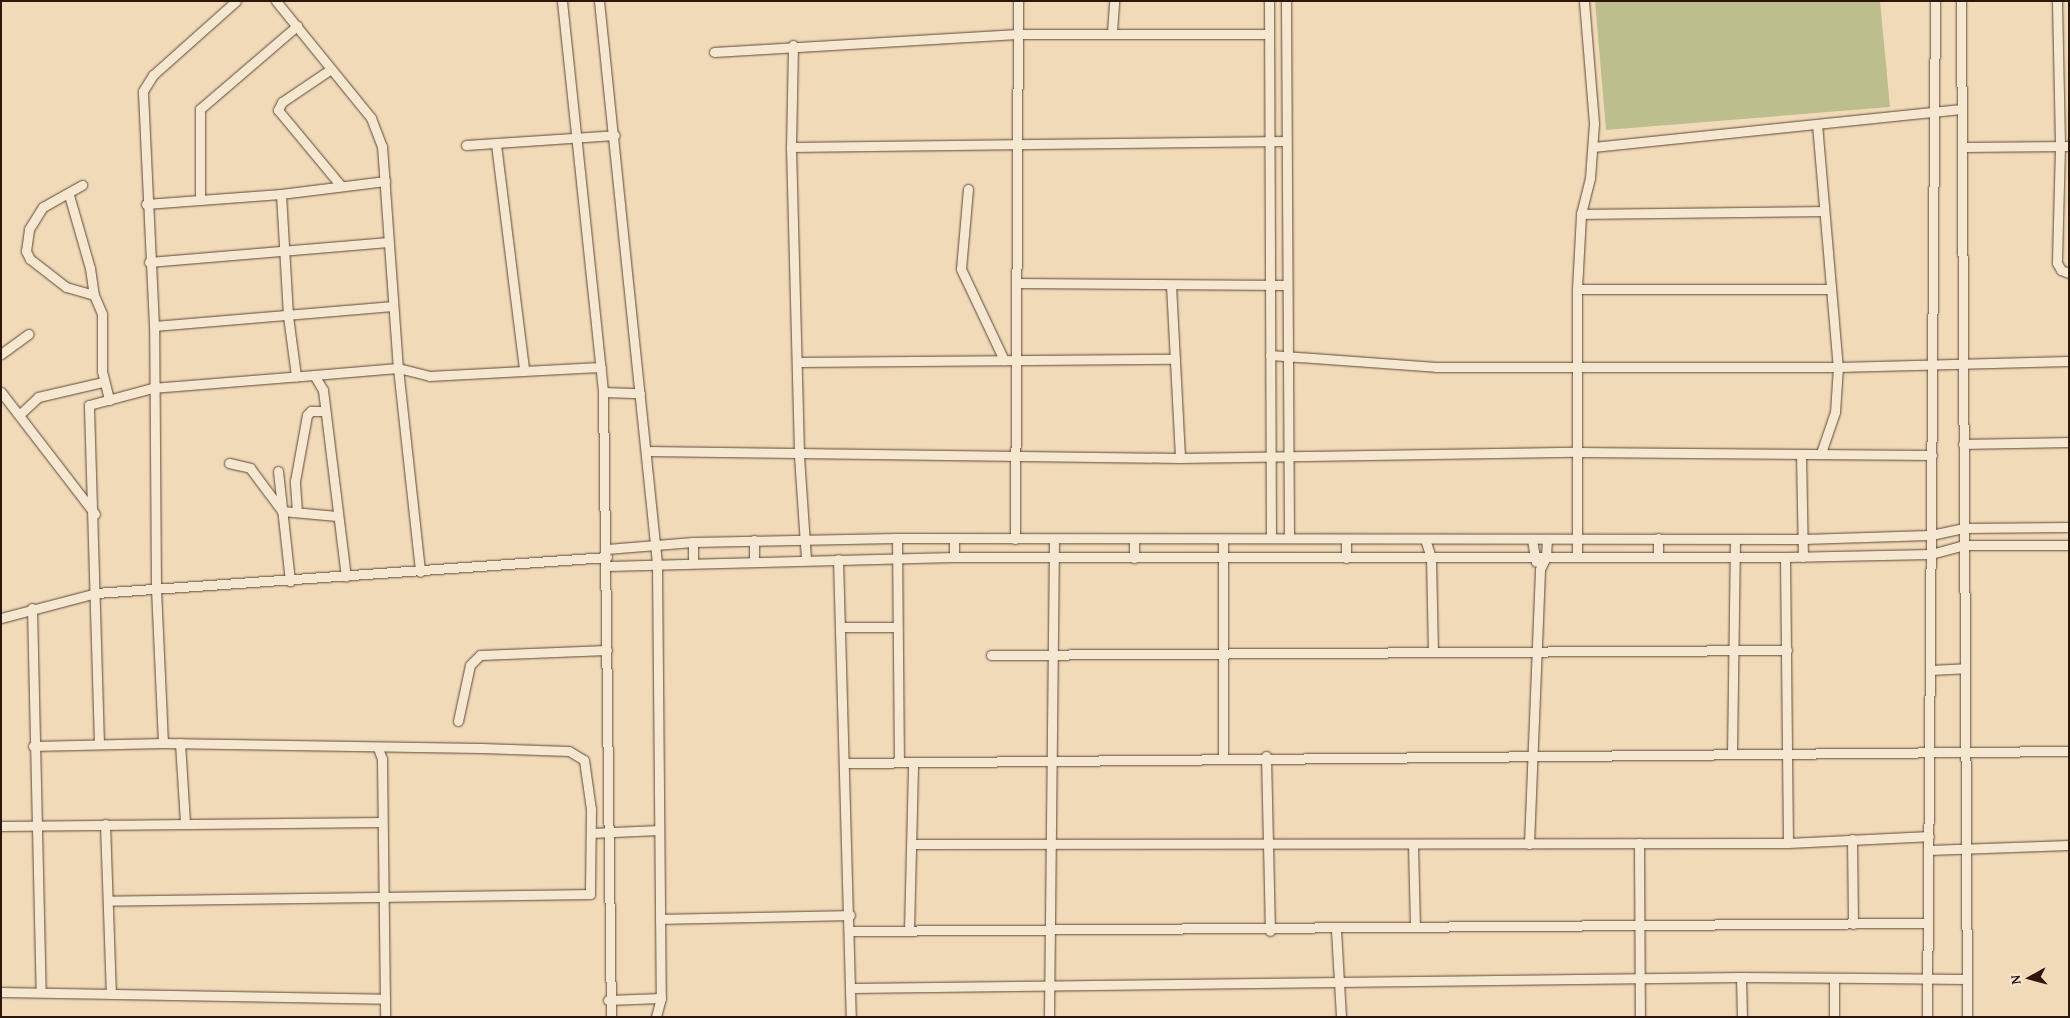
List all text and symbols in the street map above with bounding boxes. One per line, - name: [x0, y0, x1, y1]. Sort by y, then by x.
- north arrow: [2005, 953, 2055, 1003]
- text: N: [2005, 974, 2026, 986]

